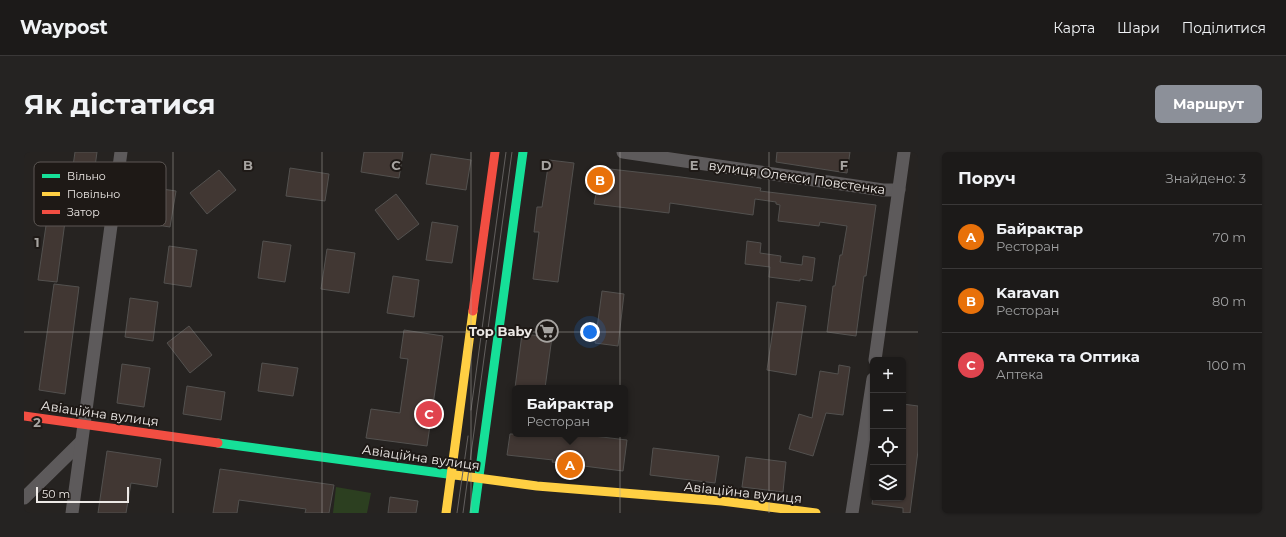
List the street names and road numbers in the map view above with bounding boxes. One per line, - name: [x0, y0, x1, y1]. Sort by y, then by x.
- street label: вулиця Олекси Повстенка: [708, 157, 886, 197]
- street label: Авіаційна вулиця: [40, 397, 160, 429]
- street label: Авіаційна вулиця: [361, 441, 481, 473]
- street label: Авіаційна вулиця: [683, 478, 803, 506]

